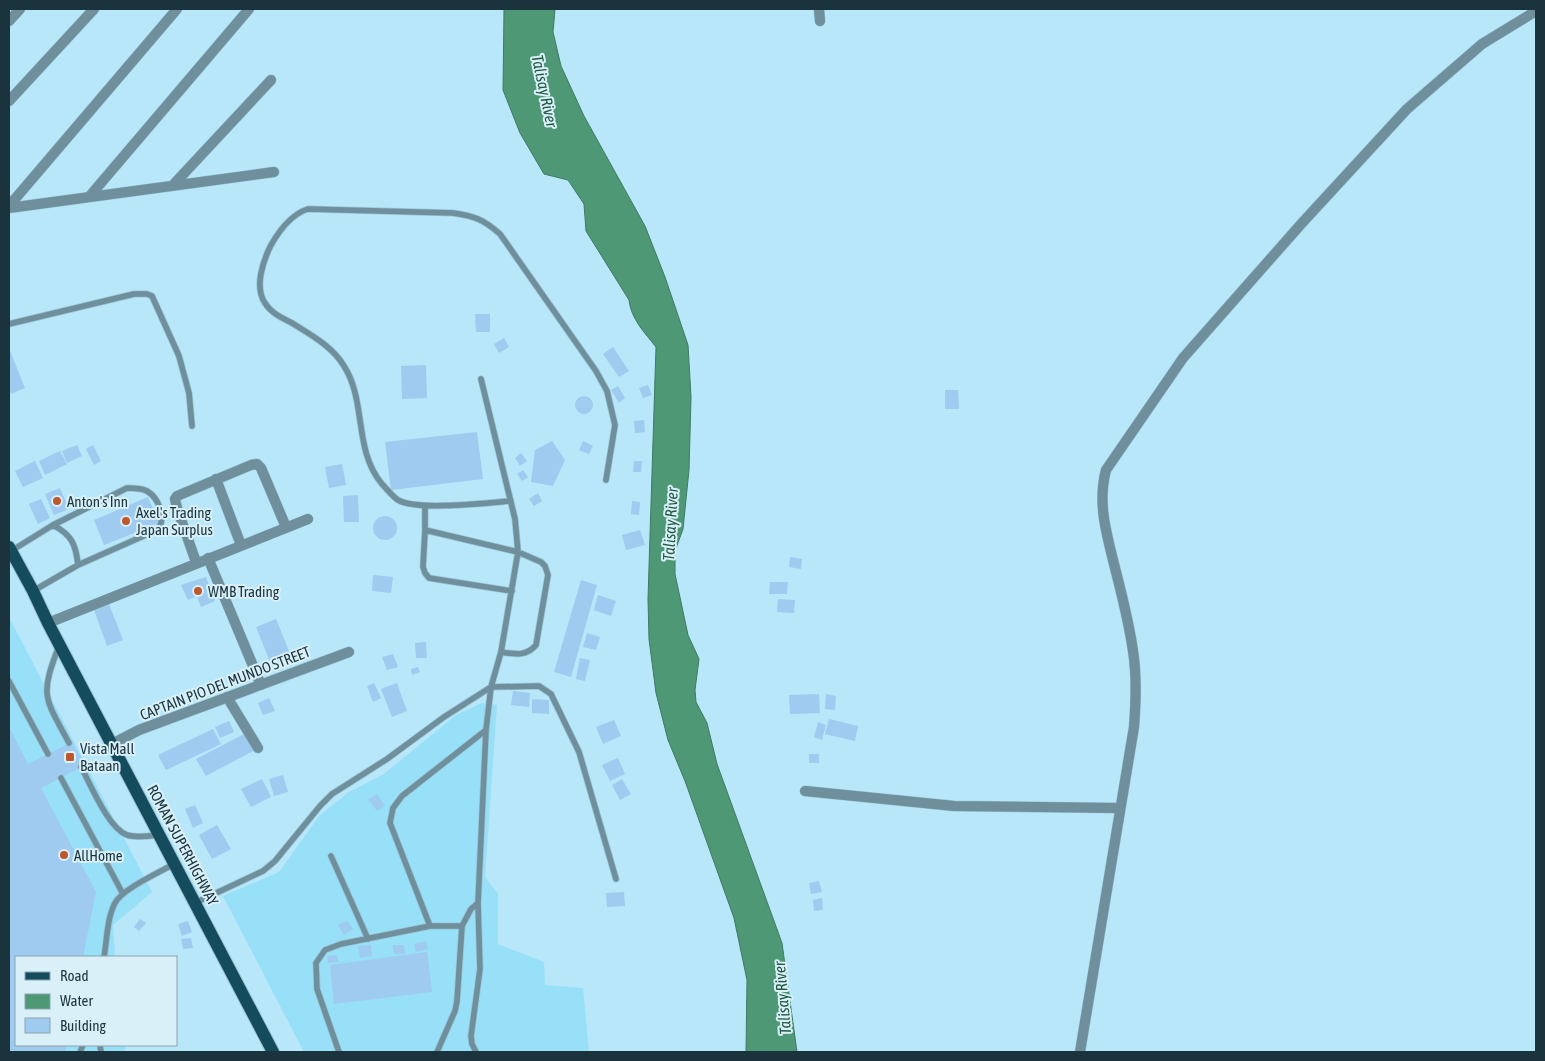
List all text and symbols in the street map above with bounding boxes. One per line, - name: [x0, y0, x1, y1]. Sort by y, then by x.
- water label: Talisay River: [528, 53, 562, 130]
- water label: Talisay River: [659, 486, 682, 561]
- place label: Anton's Inn: [67, 493, 128, 510]
- marker: Anton's Inn: [51, 495, 63, 507]
- place label: Axel's Trading Japan Surplus: [136, 504, 213, 538]
- marker: Axel's Trading Japan Surplus: [120, 515, 132, 527]
- place label: WMB Trading: [208, 583, 280, 600]
- marker: WMB Trading: [192, 585, 204, 597]
- street label: CAPTAIN PIO DEL MUNDO STREET: [138, 643, 313, 723]
- place label: Vista Mall Bataan: [80, 740, 134, 774]
- marker: Vista Mall Bataan: [64, 751, 76, 763]
- street label: ROMAN SUPERHIGHWAY: [144, 782, 222, 908]
- place label: AllHome: [74, 847, 123, 864]
- marker: AllHome: [58, 849, 70, 861]
- legend: [15, 956, 178, 1046]
- water label: Talisay River: [770, 959, 795, 1035]
- text: Road: [60, 967, 89, 984]
- text: Water: [60, 992, 93, 1009]
- text: Building: [60, 1017, 106, 1034]

